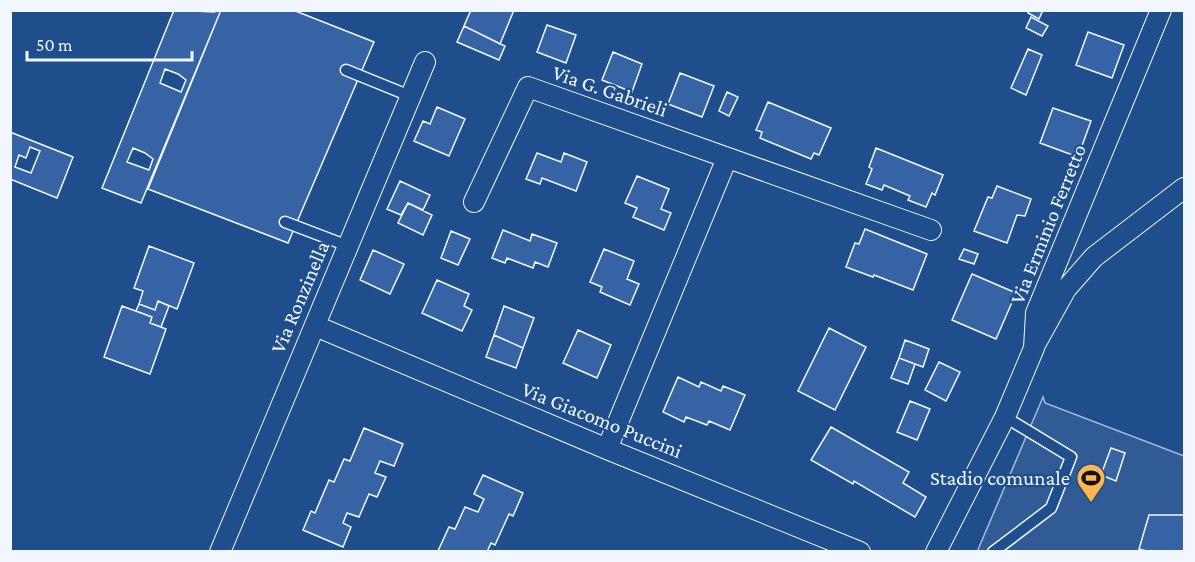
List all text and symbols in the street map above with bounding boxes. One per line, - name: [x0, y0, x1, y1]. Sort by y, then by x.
- scale bar: [27, 24, 192, 62]
- text: 50 m: [36, 35, 73, 55]
- street label: Via G. Gabrieli: [549, 60, 671, 122]
- street label: Via Erminio Ferretto: [1005, 141, 1091, 307]
- street label: Via Ronzinella: [266, 237, 335, 357]
- street label: Via Giacomo Puccini: [518, 377, 686, 463]
- sports icon: Stadio comunale: [1075, 462, 1107, 504]
- place label: Stadio comunale: [930, 466, 1070, 490]

